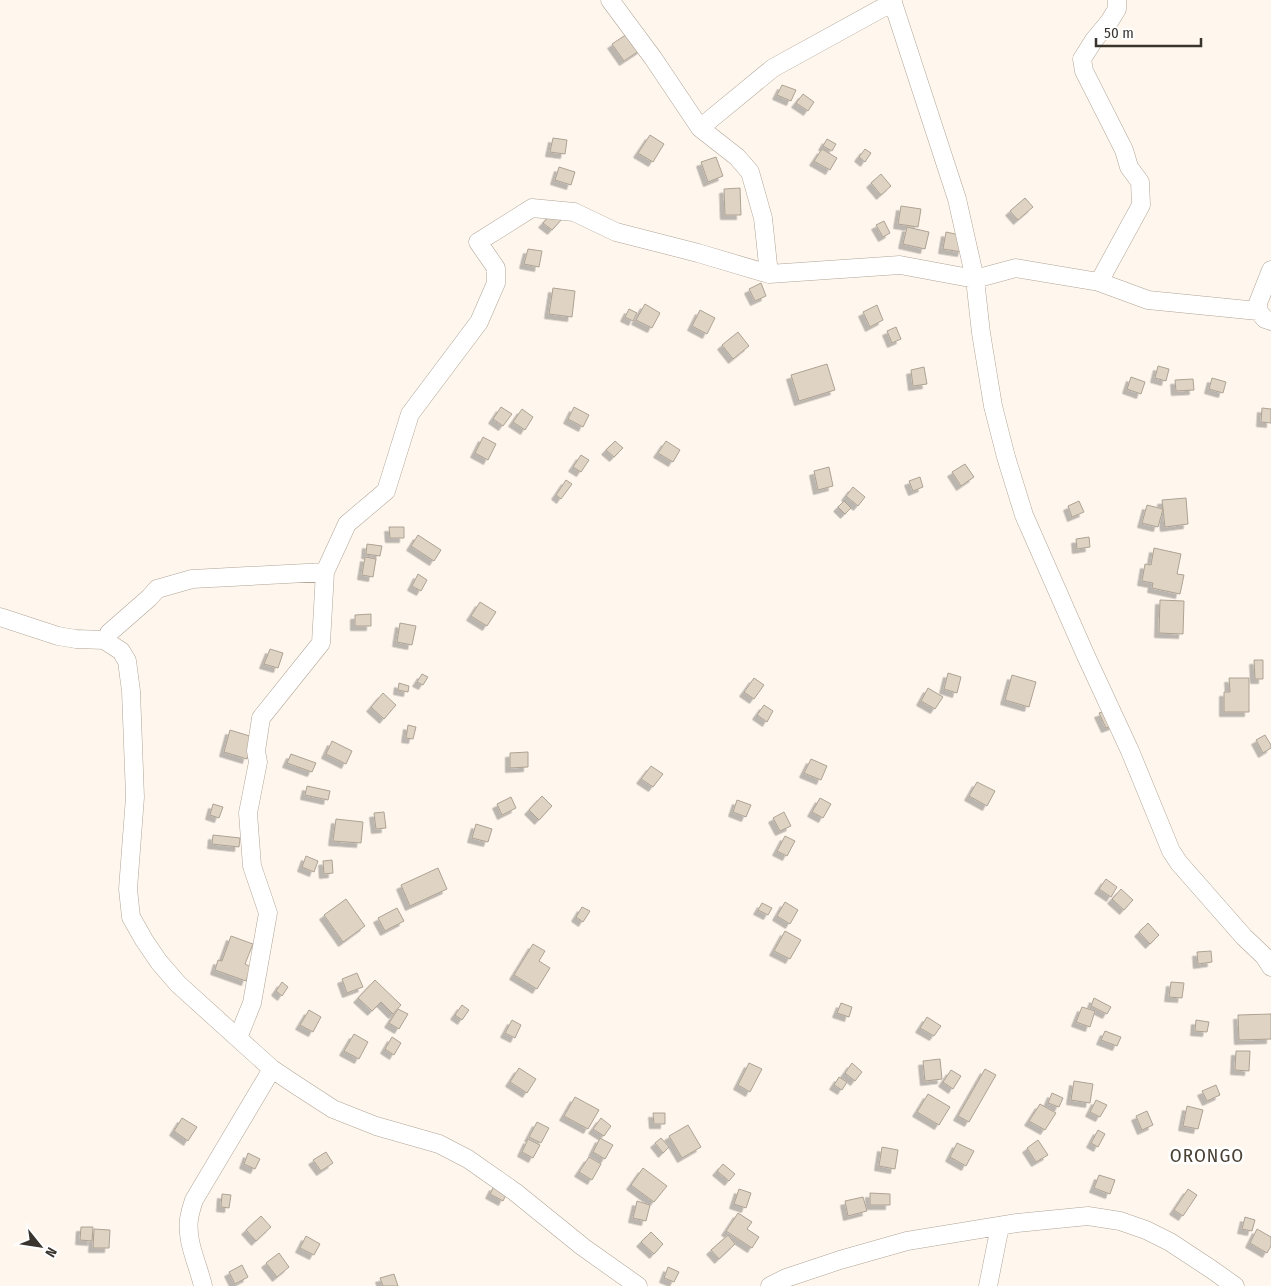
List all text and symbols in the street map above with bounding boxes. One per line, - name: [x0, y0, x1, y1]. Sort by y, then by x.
- scale bar: [1096, 15, 1201, 47]
- text: 50 m: [1104, 24, 1134, 42]
- district label: ORONGO: [1170, 1144, 1244, 1167]
- north arrow: [15, 1221, 65, 1271]
- text: N: [41, 1244, 60, 1260]

